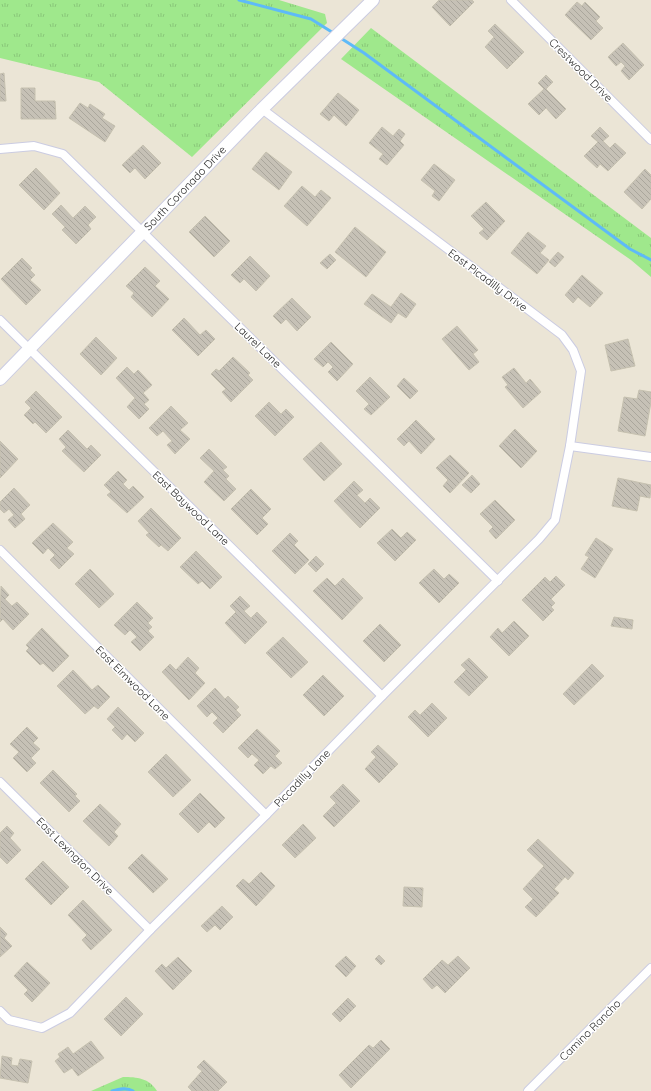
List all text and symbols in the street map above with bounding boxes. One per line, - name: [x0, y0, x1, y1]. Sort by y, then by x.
- street label: Crestwood Drive: [546, 35, 616, 105]
- street label: South Coronado Drive: [141, 143, 229, 233]
- street label: East Picadilly Drive: [446, 246, 530, 314]
- street label: Laurel Lane: [232, 319, 284, 371]
- street label: East Baywood Lane: [150, 468, 232, 548]
- street label: East Elmwood Lane: [93, 643, 173, 723]
- street label: Piccadilly Lane: [271, 746, 333, 810]
- street label: East Lexington Drive: [33, 814, 117, 898]
- street label: Camino Rancho: [556, 996, 624, 1064]

